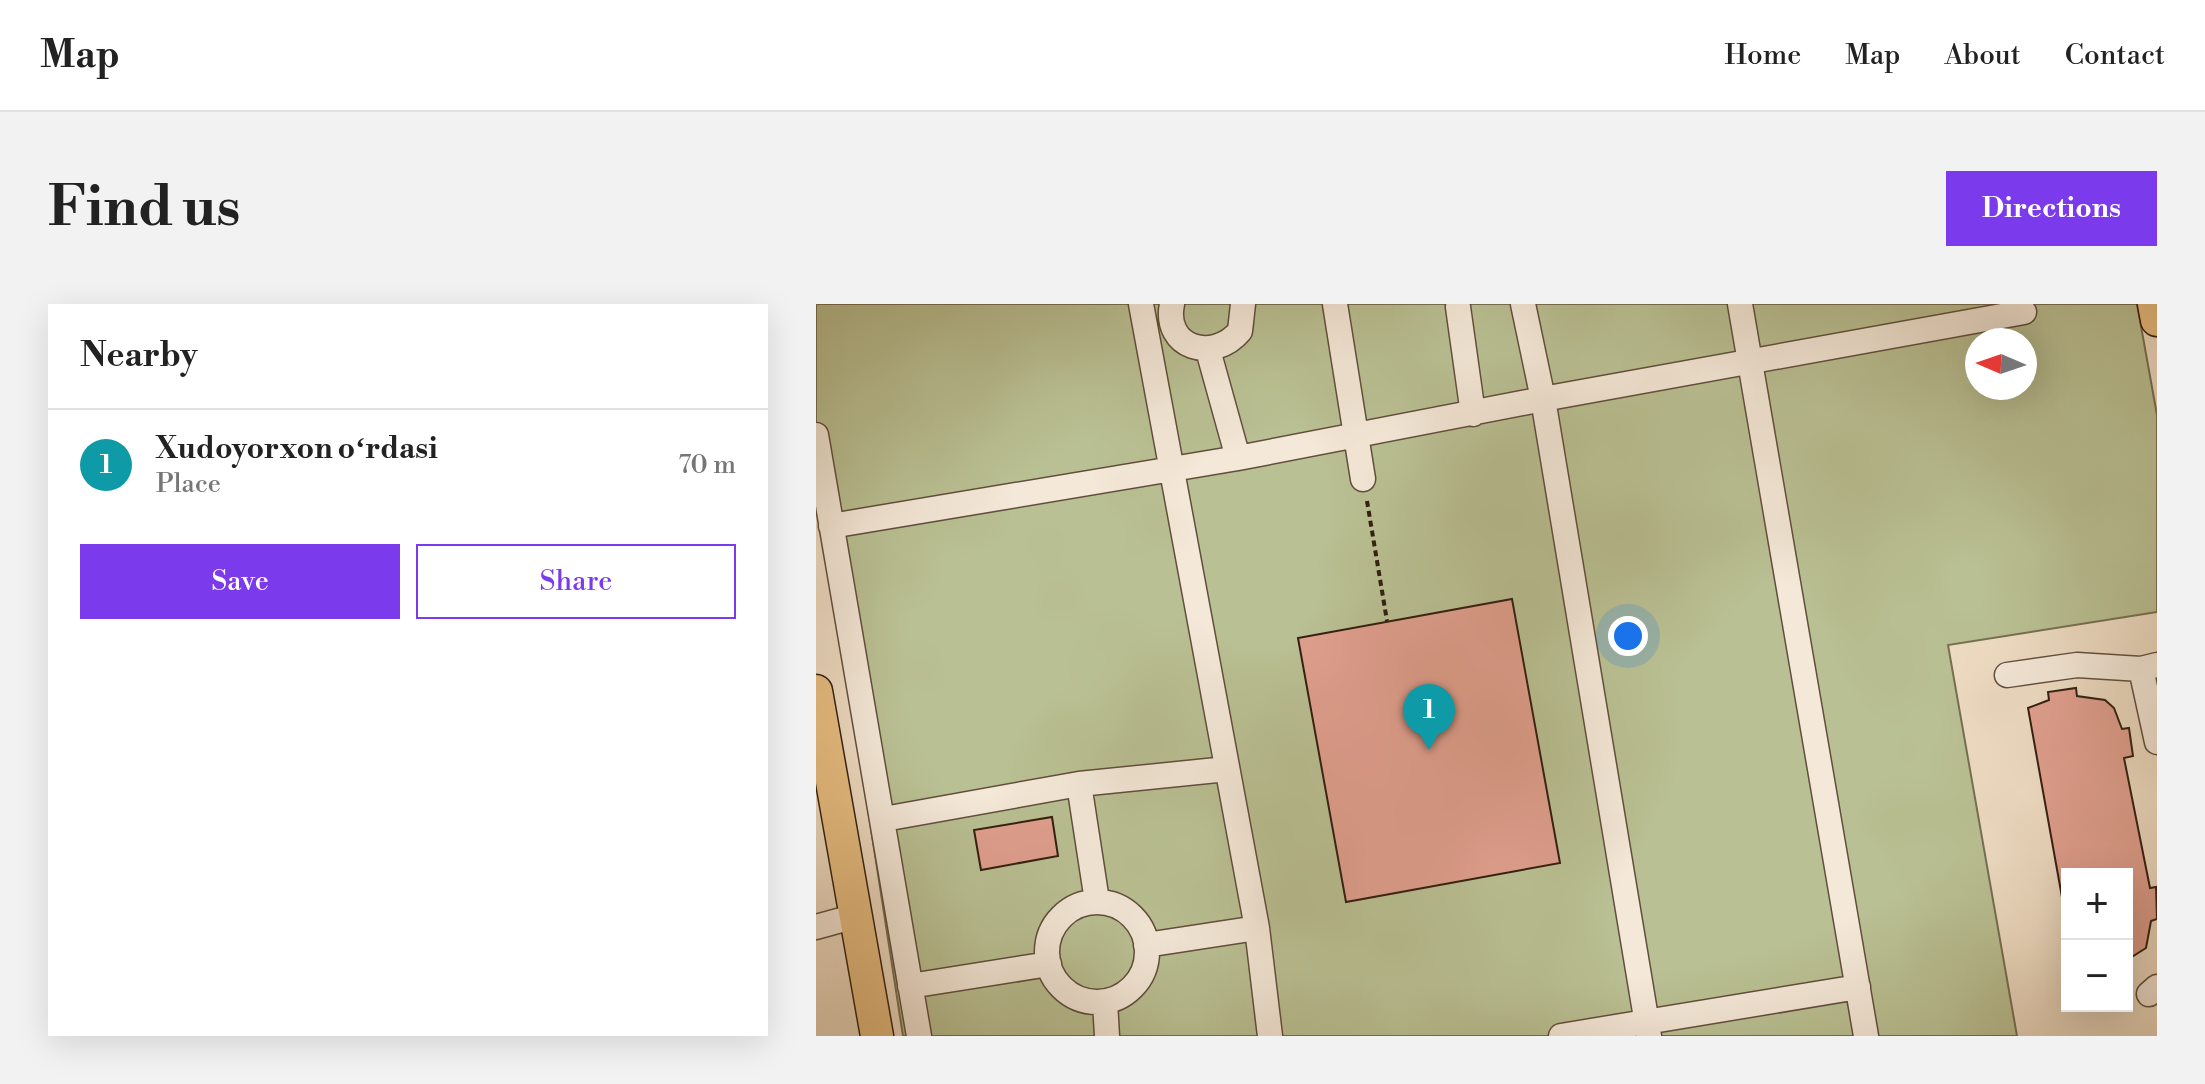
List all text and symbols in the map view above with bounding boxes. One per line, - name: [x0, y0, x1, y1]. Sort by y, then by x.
- text: Map: [40, 32, 120, 79]
- text: Home: [1725, 38, 1801, 73]
- text: Map: [1845, 38, 1900, 73]
- text: About: [1944, 38, 2021, 73]
- text: Contact: [2065, 38, 2165, 73]
- button: Directions: [1946, 171, 2157, 246]
- text: Find us: [48, 173, 241, 243]
- north arrow: [1965, 328, 2037, 400]
- text: Nearby: [80, 335, 198, 377]
- text: Xudoyorxon oʻrdasi: [156, 430, 438, 468]
- text: 1: [100, 449, 112, 481]
- text: 70 m: [678, 449, 736, 481]
- text: Place: [156, 468, 221, 500]
- button: Save: [80, 544, 400, 619]
- button: Share: [416, 544, 736, 619]
- your location: [1608, 616, 1648, 656]
- pin: 1: [1403, 684, 1455, 750]
- map controls: [2061, 868, 2133, 1012]
- button: +: [2061, 868, 2133, 940]
- button: −: [2061, 940, 2133, 1012]

